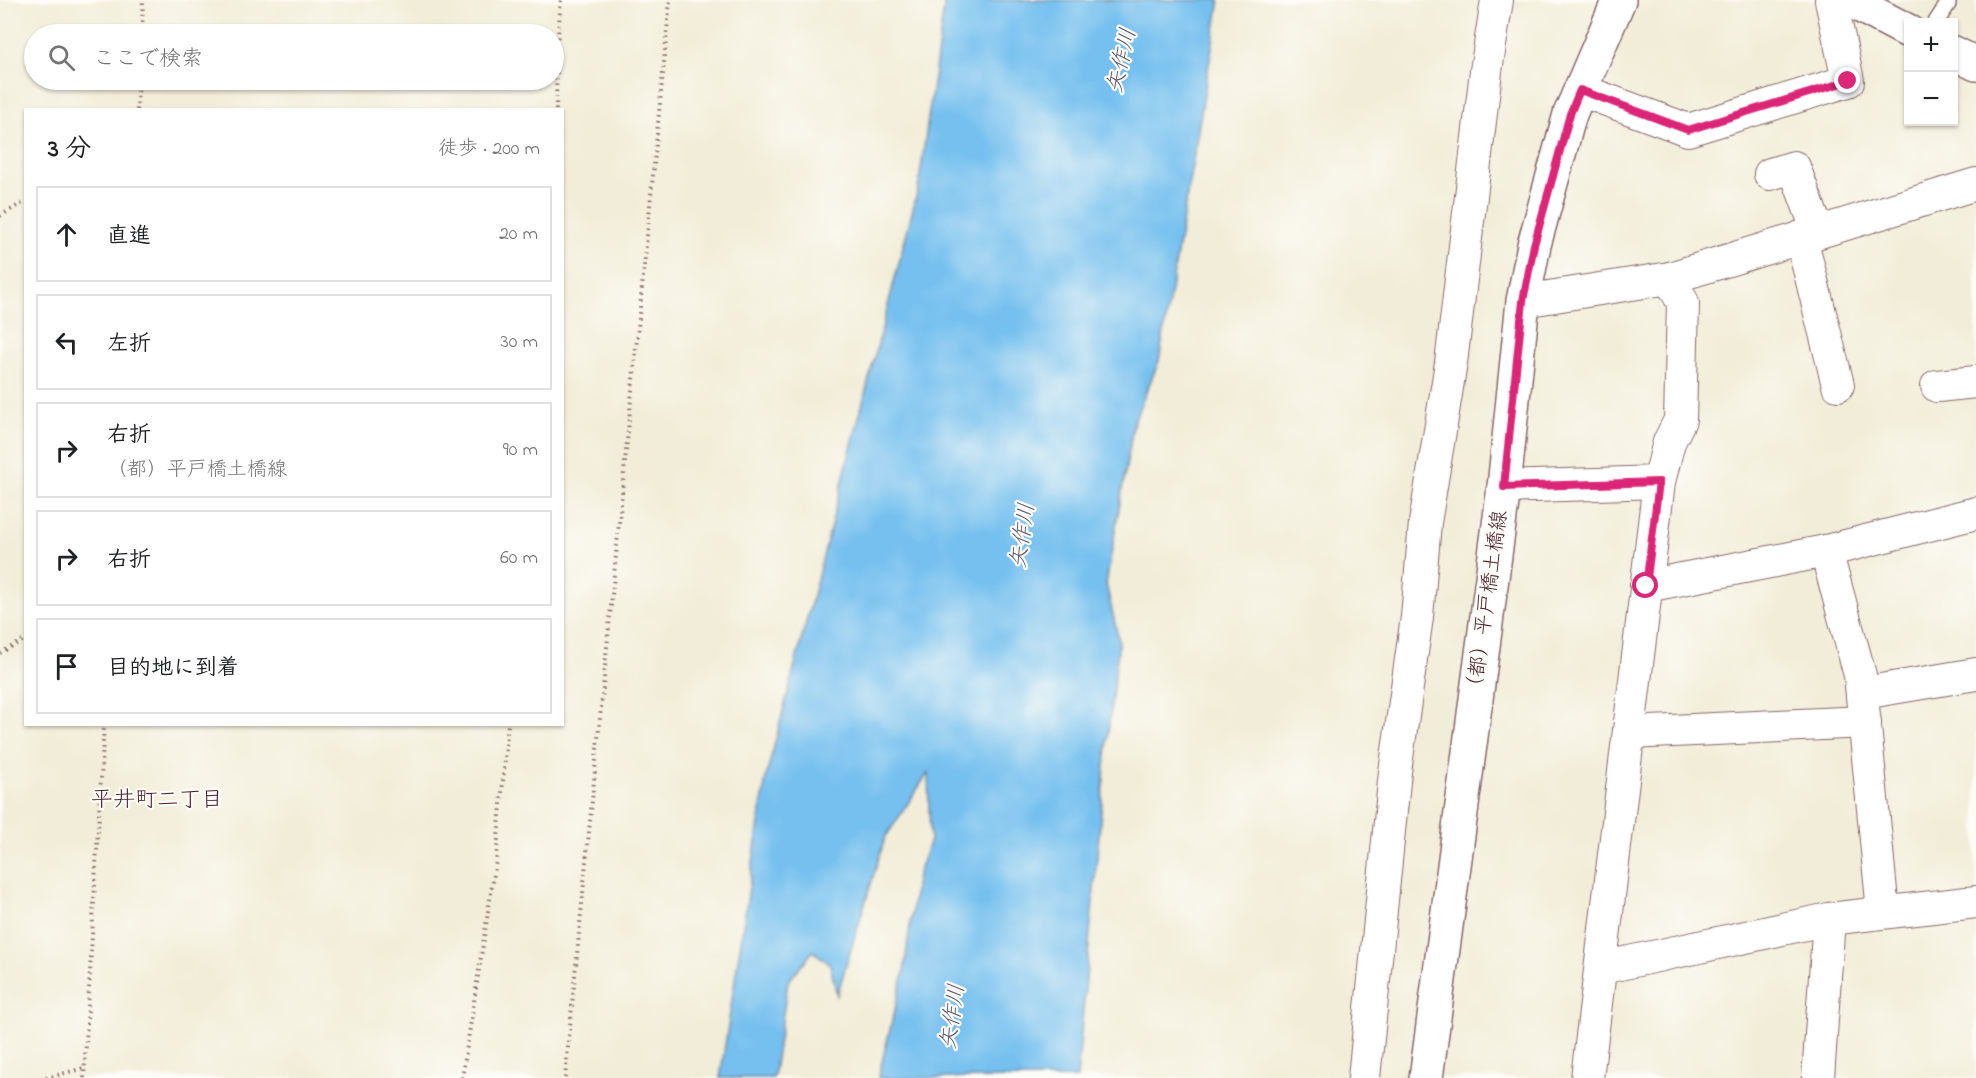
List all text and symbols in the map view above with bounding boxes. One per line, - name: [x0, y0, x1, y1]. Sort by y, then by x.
- map controls: [1904, 18, 1958, 126]
- button: +: [1904, 18, 1958, 72]
- search box: [24, 24, 564, 90]
- water label: 矢作川: [1100, 25, 1146, 97]
- icon: search: [45, 41, 78, 74]
- text: ここで検索: [93, 44, 203, 76]
- route end: [1834, 67, 1860, 93]
- button: −: [1904, 72, 1958, 126]
- text: 3 分: [48, 131, 91, 169]
- text: 徒歩 · 200 m: [438, 135, 540, 164]
- icon: ahead: [50, 218, 83, 251]
- text: 20 m: [499, 220, 538, 249]
- text: 直進: [107, 221, 151, 253]
- icon: left: [50, 326, 83, 359]
- text: 30 m: [501, 328, 538, 357]
- text: 左折: [107, 329, 151, 361]
- text: 右折: [107, 420, 151, 452]
- icon: right: [50, 434, 83, 467]
- text: 90 m: [503, 436, 538, 465]
- text: （都）平戸橋土橋線: [107, 456, 287, 485]
- water label: 矢作川: [1004, 501, 1044, 571]
- street label: （都）平戸橋土橋線: [1460, 508, 1516, 700]
- icon: right: [50, 542, 83, 575]
- text: 60 m: [500, 544, 538, 573]
- text: 右折: [107, 545, 151, 577]
- route start: [1632, 572, 1658, 598]
- icon: arrive: [50, 650, 83, 683]
- text: 目的地に到着: [107, 653, 239, 685]
- district label: 平井町二丁目: [91, 785, 223, 817]
- water label: 矢作川: [934, 982, 974, 1052]

